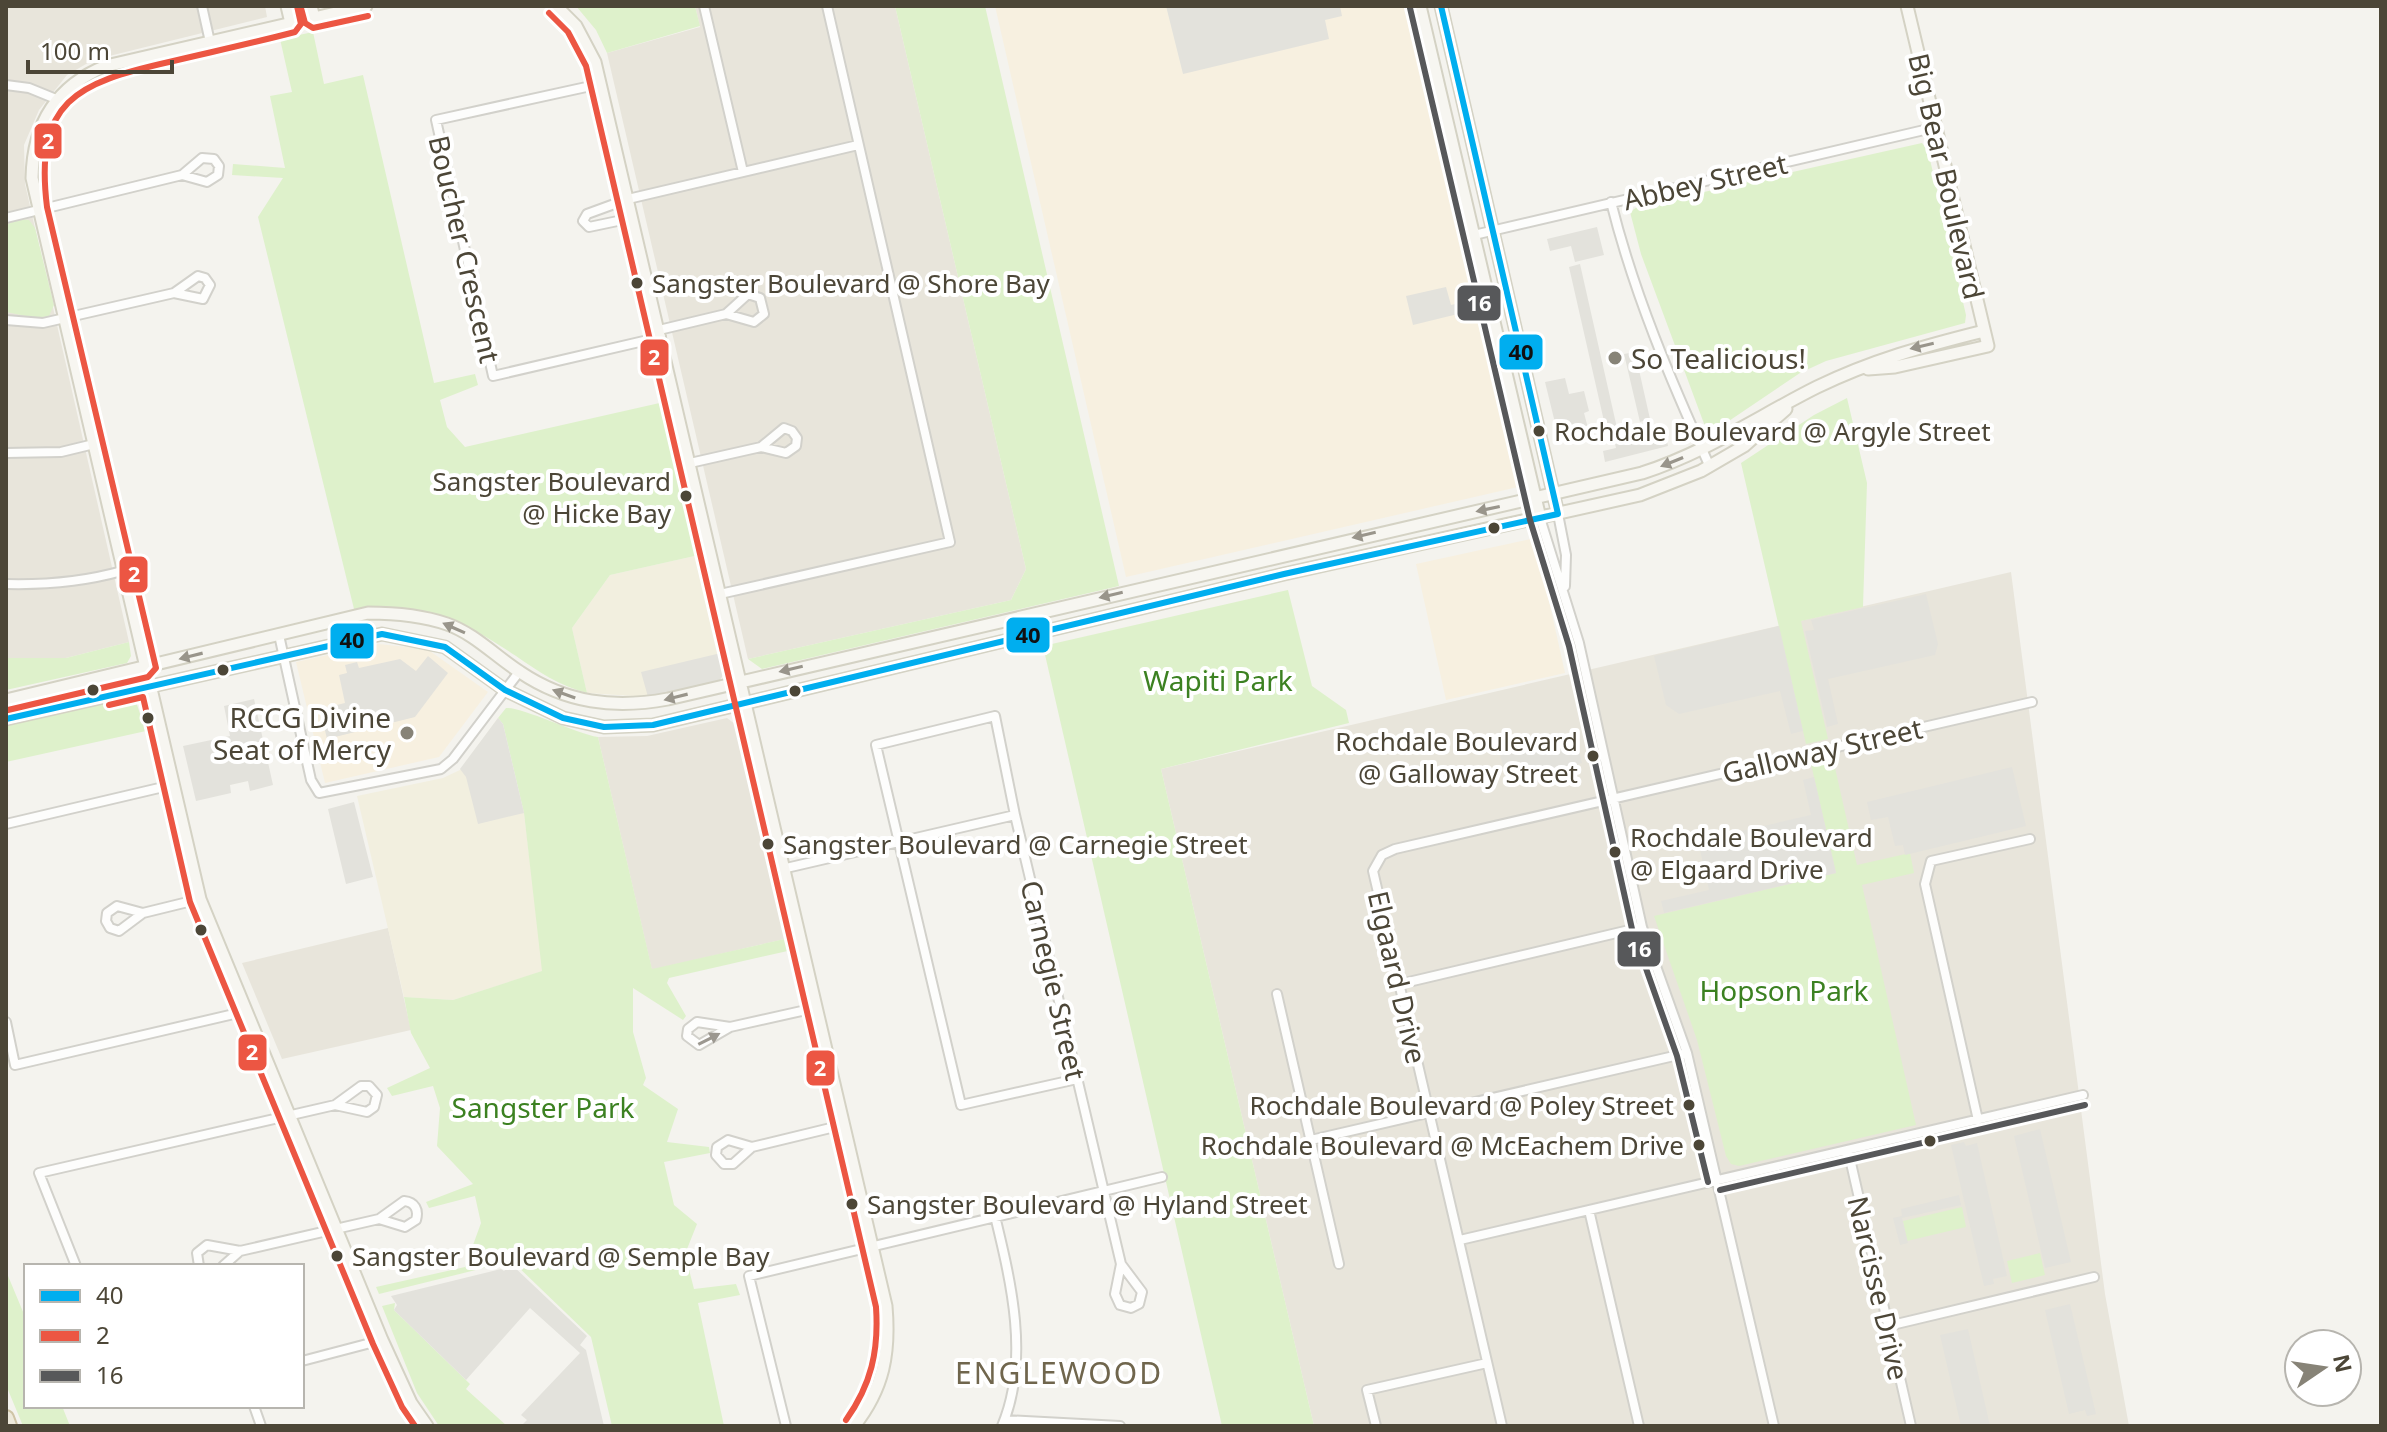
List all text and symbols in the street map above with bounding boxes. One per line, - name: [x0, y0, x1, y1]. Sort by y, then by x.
- scale bar: [28, 24, 172, 74]
- text: 100 m: [40, 34, 110, 67]
- street label: Big Bear Boulevard: [1900, 49, 1994, 303]
- line badge: 2: [33, 122, 63, 160]
- text: 2: [42, 125, 54, 155]
- street label: Boucher Crescent: [420, 132, 510, 366]
- street label: Abbey Street: [1619, 144, 1791, 218]
- place label: Sangster Boulevard @ Shore Bay: [652, 265, 1051, 301]
- marker: Sangster Boulevard @ Shore Bay: [629, 275, 645, 291]
- line badge: 16: [1456, 284, 1502, 322]
- text: 16: [1466, 287, 1492, 317]
- line badge: 40: [1498, 333, 1544, 371]
- text: 40: [1508, 336, 1534, 366]
- line badge: 2: [639, 338, 670, 377]
- place label: So Tealicious!: [1631, 339, 1806, 377]
- one-way arrow: [1910, 340, 1935, 353]
- text: 2: [648, 341, 660, 371]
- marker: So Tealicious!: [1606, 349, 1624, 367]
- place label: Rochdale Boulevard @ Argyle Street: [1554, 413, 1991, 449]
- marker: Rochdale Boulevard @ Argyle Street: [1531, 423, 1547, 439]
- one-way arrow: [1660, 456, 1684, 469]
- place label: Sangster Boulevard @ Hicke Bay: [433, 463, 672, 531]
- marker: Sangster Boulevard @ Hicke Bay: [678, 488, 694, 504]
- one-way arrow: [1475, 503, 1500, 516]
- unlabelled marker: [1486, 520, 1502, 536]
- one-way arrow: [1351, 530, 1376, 542]
- line badge: 2: [118, 555, 149, 594]
- text: 2: [128, 558, 140, 588]
- one-way arrow: [1098, 589, 1123, 602]
- line badge: 40: [1005, 616, 1051, 654]
- text: 40: [1015, 619, 1041, 649]
- line badge: 40: [329, 622, 375, 660]
- one-way arrow: [442, 622, 466, 635]
- text: 40: [339, 624, 365, 654]
- one-way arrow: [178, 650, 203, 663]
- park label: Wapiti Park: [1143, 661, 1293, 699]
- unlabelled marker: [215, 662, 231, 678]
- one-way arrow: [779, 663, 804, 676]
- unlabelled marker: [85, 682, 101, 698]
- unlabelled marker: [787, 683, 803, 699]
- one-way arrow: [552, 687, 576, 699]
- one-way arrow: [664, 691, 689, 704]
- place label: RCCG Divine Seat of Mercy: [213, 698, 392, 768]
- street label: Galloway Street: [1718, 708, 1926, 792]
- unlabelled marker: [140, 710, 156, 726]
- place label: Rochdale Boulevard @ Galloway Street: [1335, 723, 1578, 791]
- marker: RCCG Divine Seat of Mercy: [398, 724, 416, 742]
- marker: Rochdale Boulevard @ Galloway Street: [1585, 748, 1601, 764]
- place label: Rochdale Boulevard @ Elgaard Drive: [1630, 819, 1873, 887]
- place label: Sangster Boulevard @ Carnegie Street: [783, 826, 1248, 862]
- marker: Sangster Boulevard @ Carnegie Street: [760, 836, 776, 852]
- marker: Rochdale Boulevard @ Elgaard Drive: [1607, 844, 1623, 860]
- street label: Carnegie Street: [1013, 876, 1095, 1084]
- street label: Elgaard Drive: [1360, 887, 1436, 1067]
- unlabelled marker: [193, 922, 209, 938]
- line badge: 16: [1616, 930, 1662, 968]
- text: 16: [1626, 933, 1652, 963]
- park label: Hopson Park: [1699, 971, 1869, 1009]
- one-way arrow: [698, 1032, 720, 1046]
- line badge: 2: [237, 1033, 268, 1072]
- text: 2: [246, 1036, 258, 1066]
- line badge: 2: [805, 1049, 836, 1087]
- text: 2: [814, 1052, 826, 1082]
- place label: Rochdale Boulevard @ Poley Street: [1249, 1087, 1674, 1123]
- park label: Sangster Park: [452, 1088, 635, 1126]
- marker: Rochdale Boulevard @ Poley Street: [1681, 1097, 1697, 1113]
- place label: Rochdale Boulevard @ McEachem Drive: [1201, 1127, 1684, 1163]
- unlabelled marker: [1922, 1133, 1938, 1149]
- marker: Rochdale Boulevard @ McEachem Drive: [1691, 1137, 1707, 1153]
- place label: Sangster Boulevard @ Hyland Street: [867, 1186, 1308, 1222]
- street label: Narcisse Drive: [1839, 1192, 1919, 1384]
- marker: Sangster Boulevard @ Hyland Street: [844, 1196, 860, 1212]
- place label: Sangster Boulevard @ Semple Bay: [352, 1238, 770, 1274]
- marker: Sangster Boulevard @ Semple Bay: [329, 1248, 345, 1264]
- legend: [24, 1264, 304, 1408]
- text: 40: [96, 1278, 123, 1311]
- text: 2: [96, 1318, 110, 1351]
- north arrow: [2283, 1328, 2363, 1408]
- text: N: [2327, 1351, 2360, 1375]
- district label: ENGLEWOOD: [955, 1352, 1163, 1393]
- text: 16: [96, 1358, 123, 1391]

